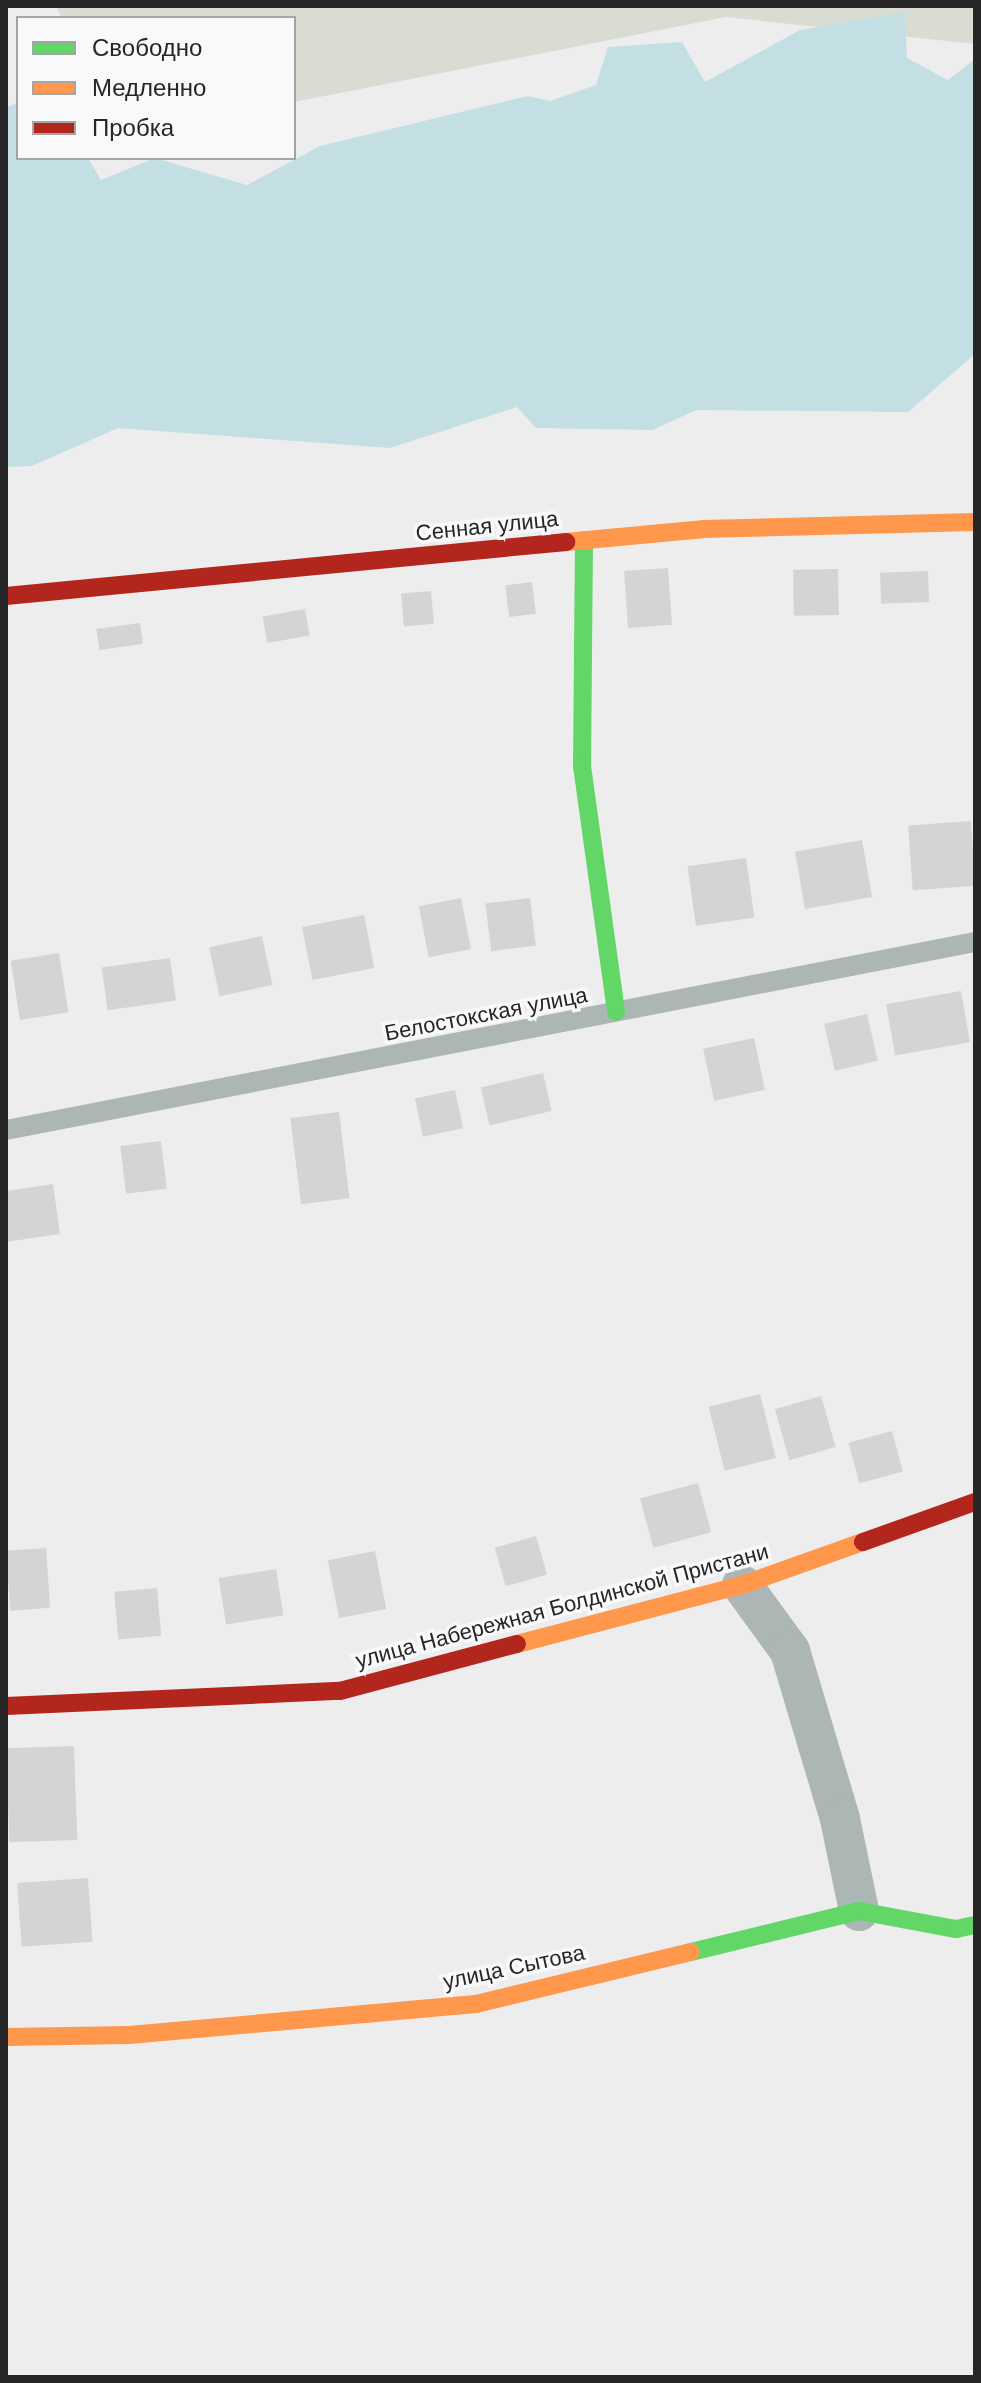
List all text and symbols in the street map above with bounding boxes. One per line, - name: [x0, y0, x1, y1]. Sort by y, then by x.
- legend: [16, 16, 296, 160]
- text: Свободно: [92, 34, 202, 61]
- text: Медленно: [92, 74, 206, 101]
- text: Пробка: [92, 114, 174, 141]
- street label: Сенная улица: [414, 505, 560, 547]
- street label: Белостокская улица: [382, 981, 590, 1047]
- street label: улица Набережная Болдинской Пристани: [353, 1538, 771, 1674]
- street label: улица Сытова: [441, 1939, 587, 1995]

